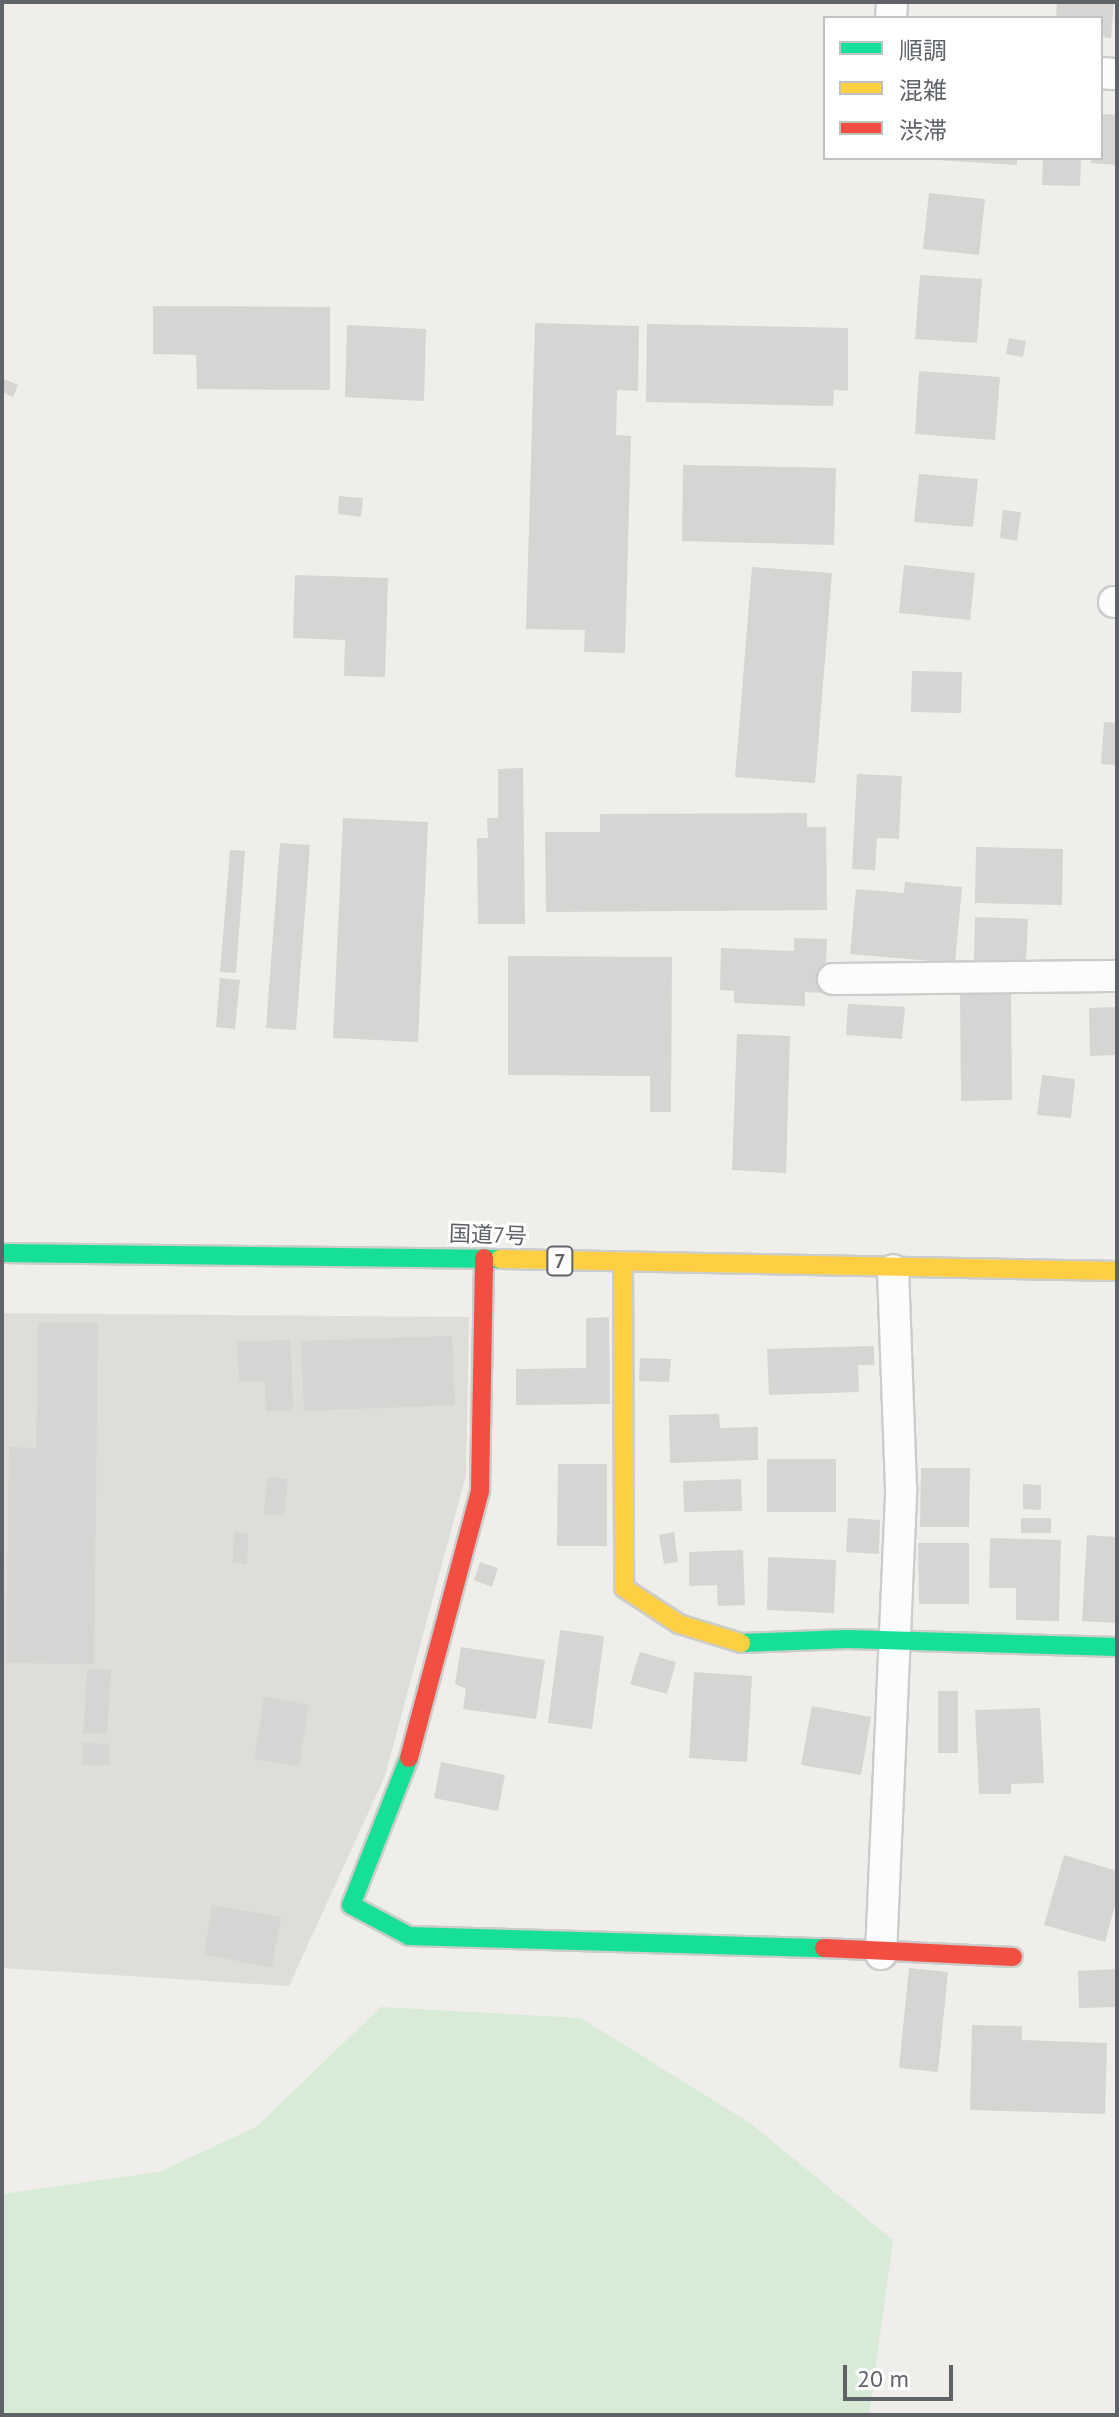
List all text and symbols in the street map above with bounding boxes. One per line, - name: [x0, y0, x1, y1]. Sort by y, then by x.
- legend: [823, 16, 1103, 160]
- text: 順調: [899, 35, 947, 66]
- text: 混雑: [899, 75, 947, 106]
- text: 渋滞: [899, 115, 947, 146]
- street label: 国道7号: [449, 1220, 527, 1250]
- road number: 7: [546, 1245, 574, 1277]
- scale bar: [847, 2349, 957, 2399]
- text: 20 m: [857, 2363, 909, 2394]

